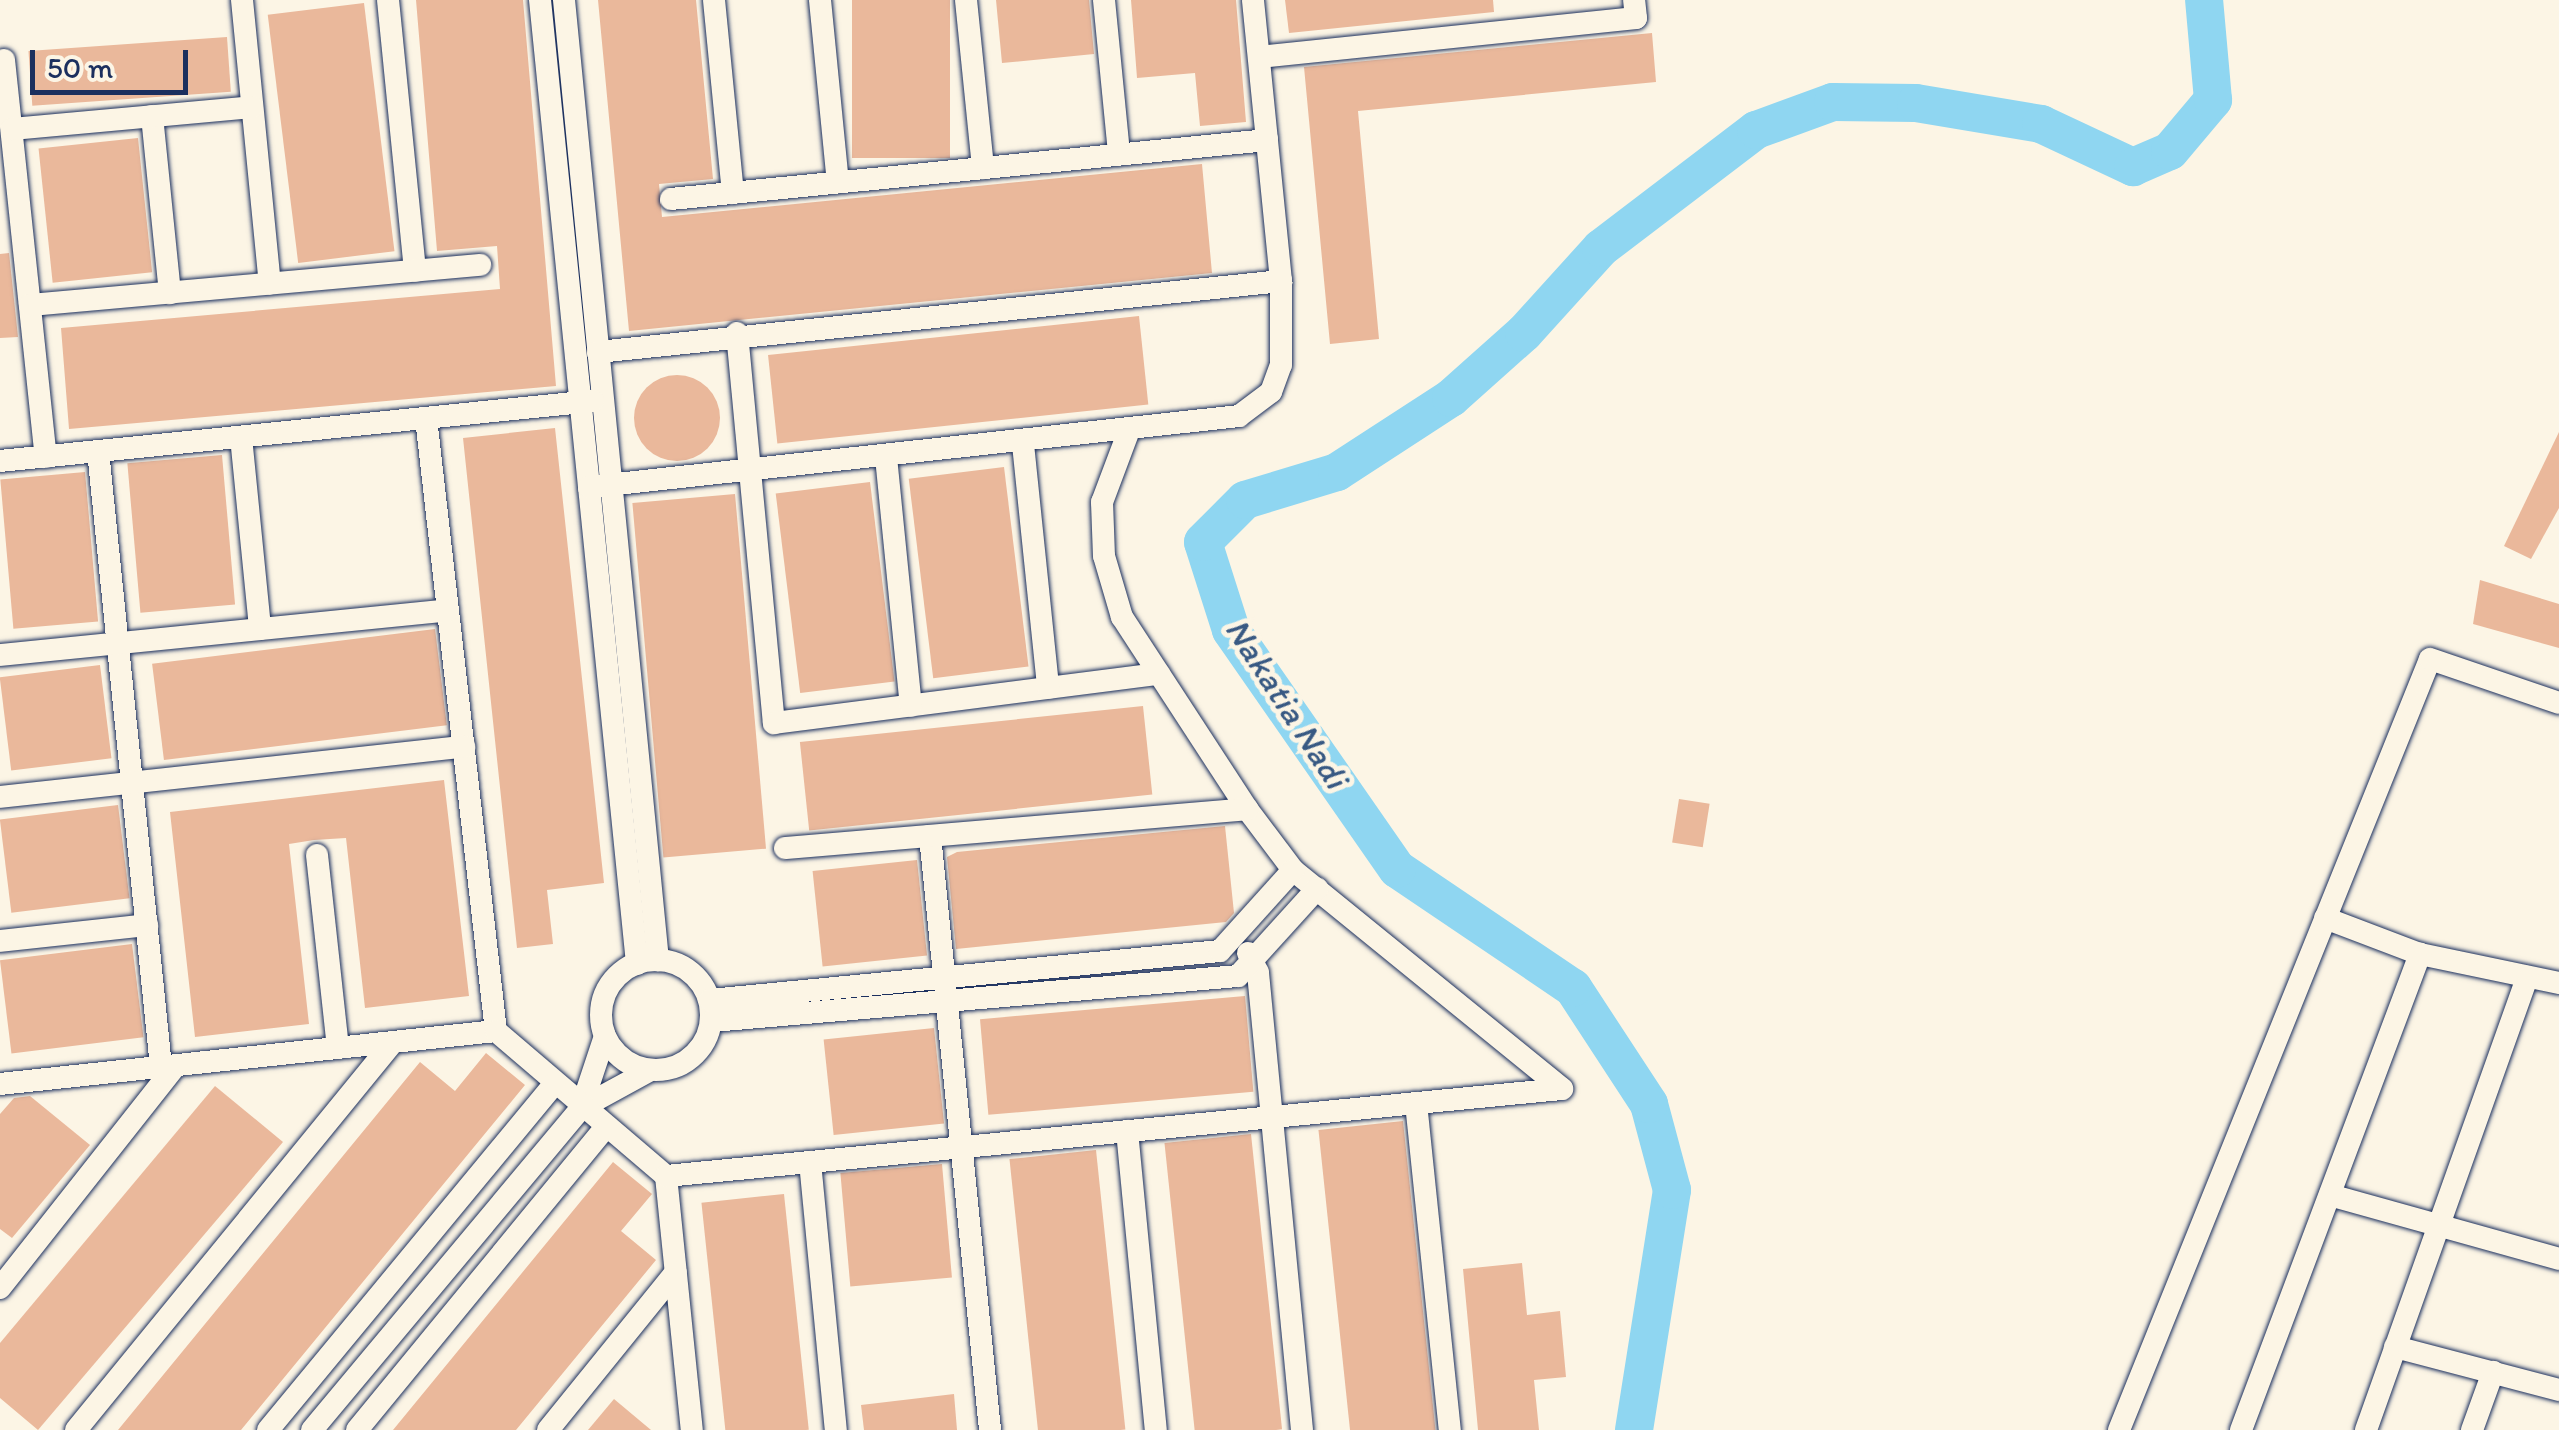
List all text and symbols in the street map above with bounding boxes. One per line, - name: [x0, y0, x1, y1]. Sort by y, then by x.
- scale bar: [35, 30, 192, 92]
- text: 50 m: [47, 49, 113, 86]
- water label: Nakatia Nadi: [1216, 610, 1358, 796]

